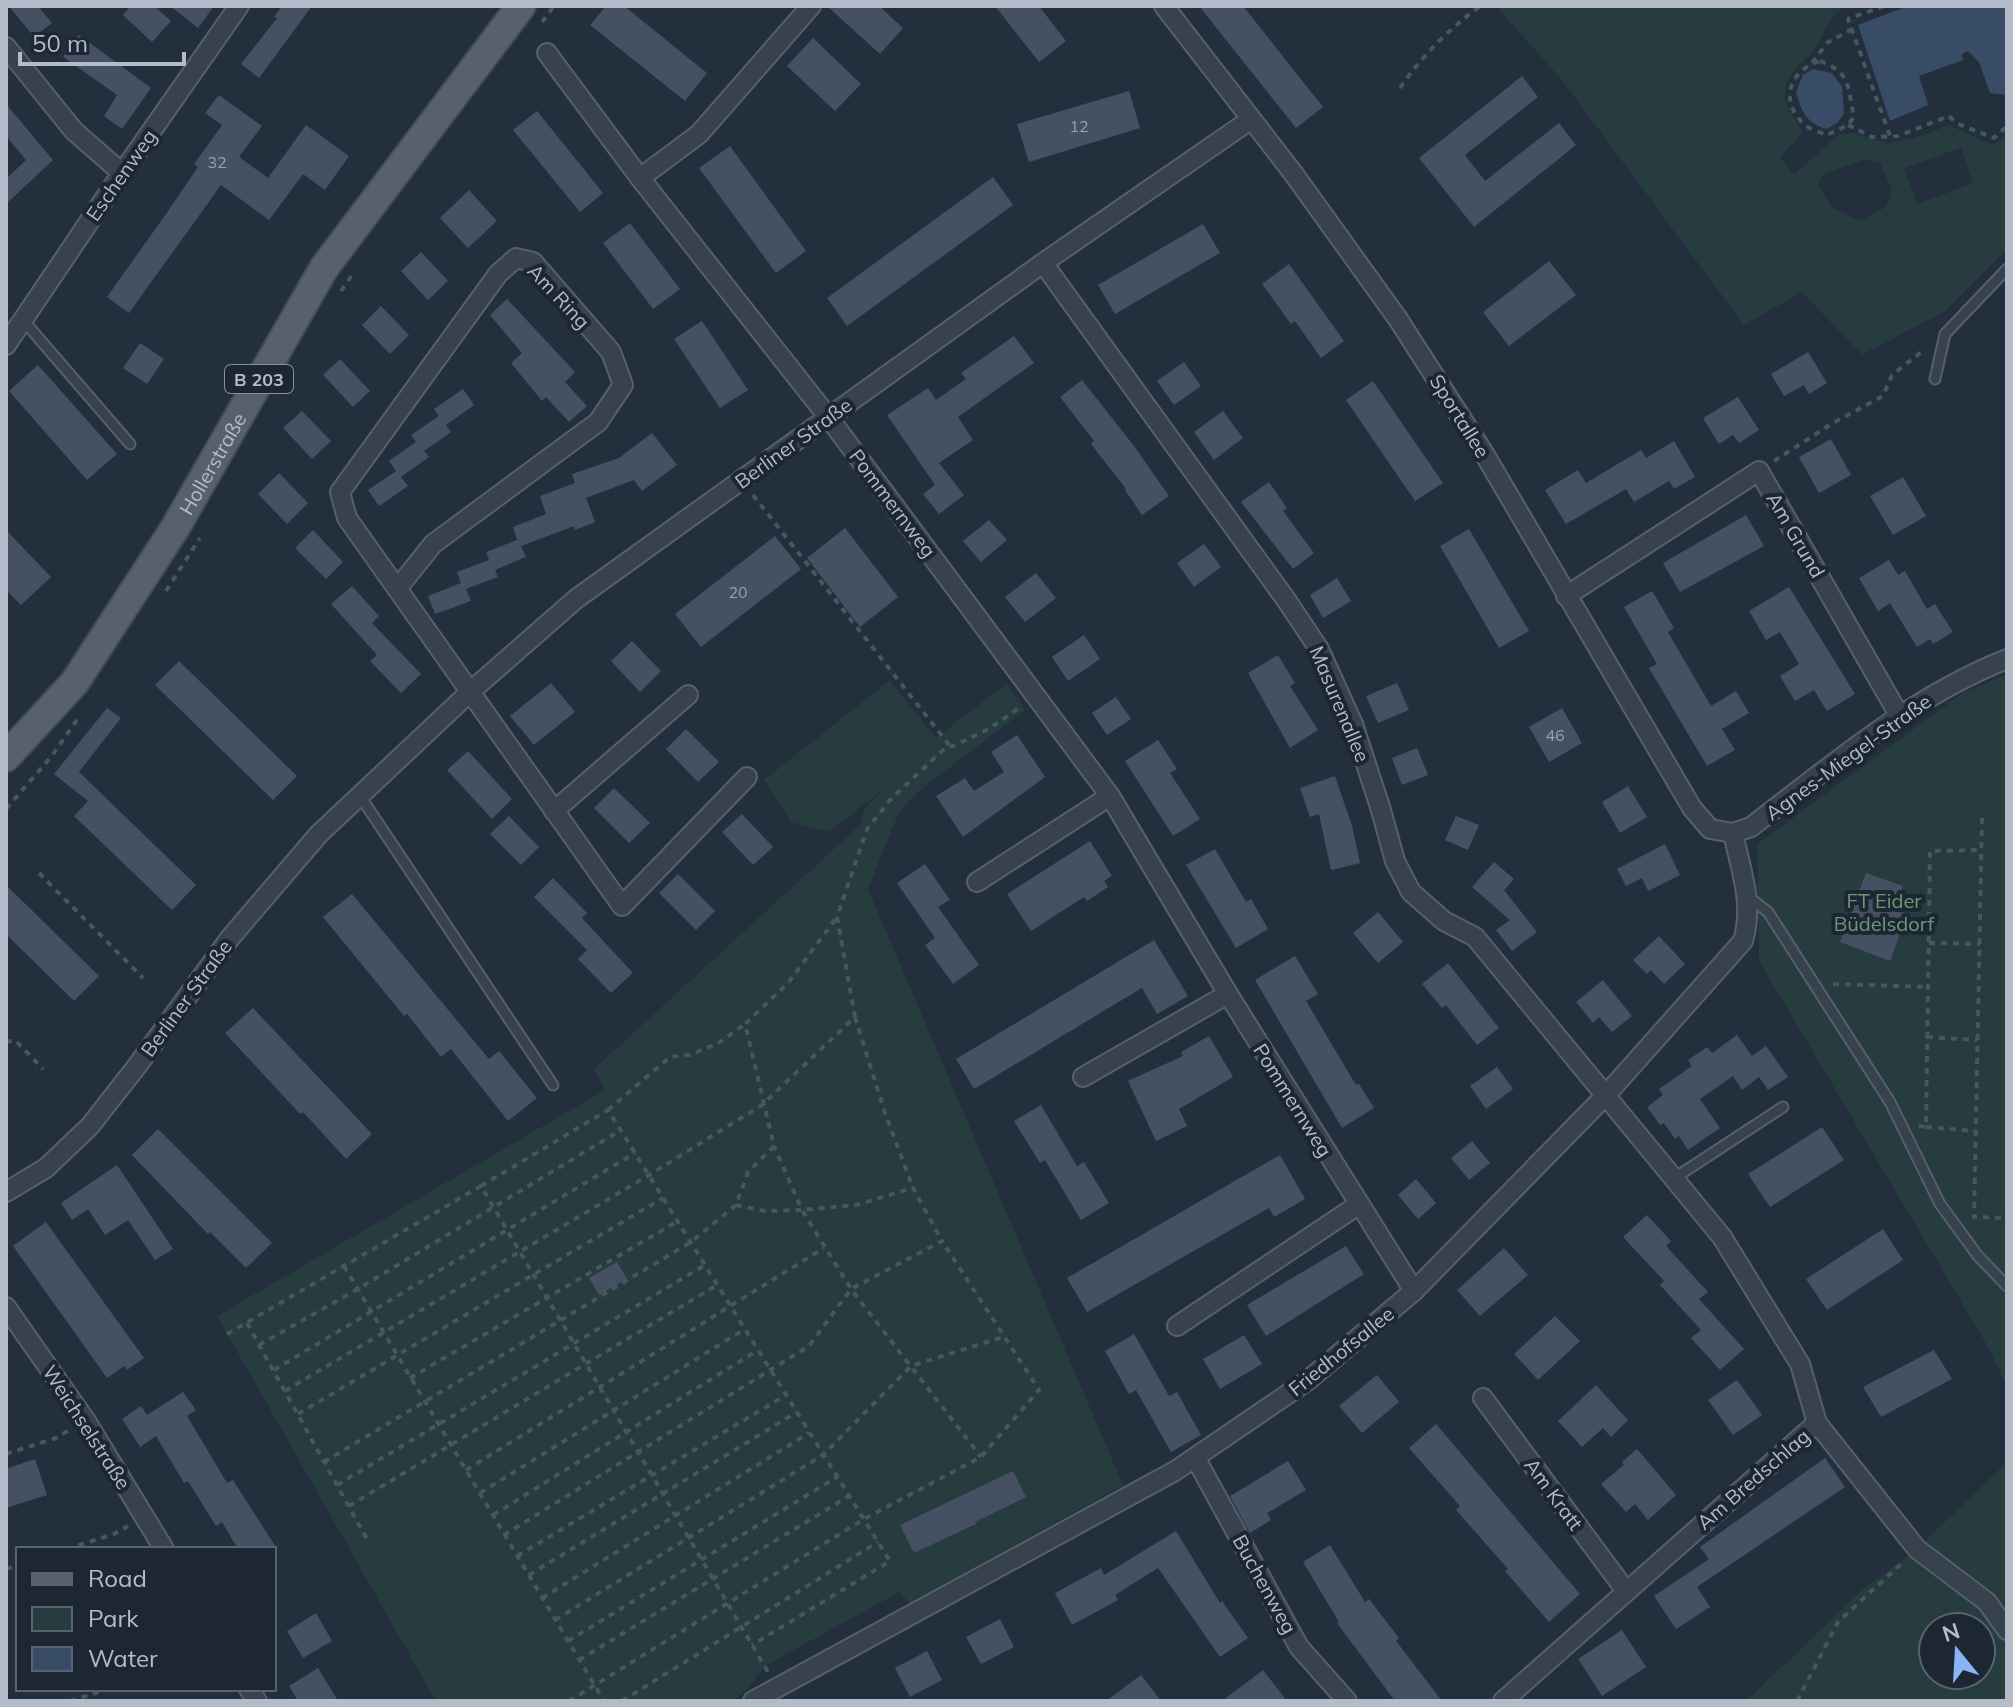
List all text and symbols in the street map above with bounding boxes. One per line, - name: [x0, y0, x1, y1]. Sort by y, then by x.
- scale bar: [20, 16, 184, 66]
- text: 50 m: [32, 28, 88, 58]
- house number: 12: [1069, 116, 1089, 136]
- street label: Eschenweg: [80, 124, 162, 226]
- house number: 32: [207, 152, 227, 172]
- street label: Am Ring: [523, 258, 595, 334]
- road number: B 203: [225, 365, 293, 393]
- street label: Sportallee: [1425, 370, 1495, 462]
- street label: Berliner Straße: [730, 392, 856, 494]
- street label: Hollerstraße: [173, 408, 251, 519]
- street label: Pommernweg: [844, 444, 942, 562]
- street label: Am Grund: [1762, 488, 1830, 582]
- house number: 20: [728, 582, 748, 602]
- street label: Masurenallee: [1304, 642, 1376, 766]
- street label: Agnes-Miegel-Straße: [1760, 689, 1936, 825]
- house number: 46: [1545, 725, 1565, 745]
- park label: FT Eider Büdelsdorf: [1834, 888, 1935, 936]
- street label: Berliner Straße: [135, 935, 237, 1061]
- street label: Pommernweg: [1248, 1039, 1338, 1161]
- street label: Friedhofsallee: [1283, 1301, 1399, 1401]
- street label: Weichselstraße: [37, 1360, 137, 1494]
- street label: Am Bredschlag: [1691, 1423, 1815, 1535]
- street label: Am Kratt: [1519, 1453, 1589, 1535]
- street label: Buchenweg: [1228, 1530, 1302, 1638]
- legend: [16, 1547, 276, 1691]
- text: Road: [88, 1563, 147, 1593]
- text: Park: [88, 1603, 139, 1633]
- north arrow: [1917, 1611, 1997, 1691]
- text: N: [1939, 1616, 1963, 1648]
- text: Water: [88, 1643, 158, 1673]

